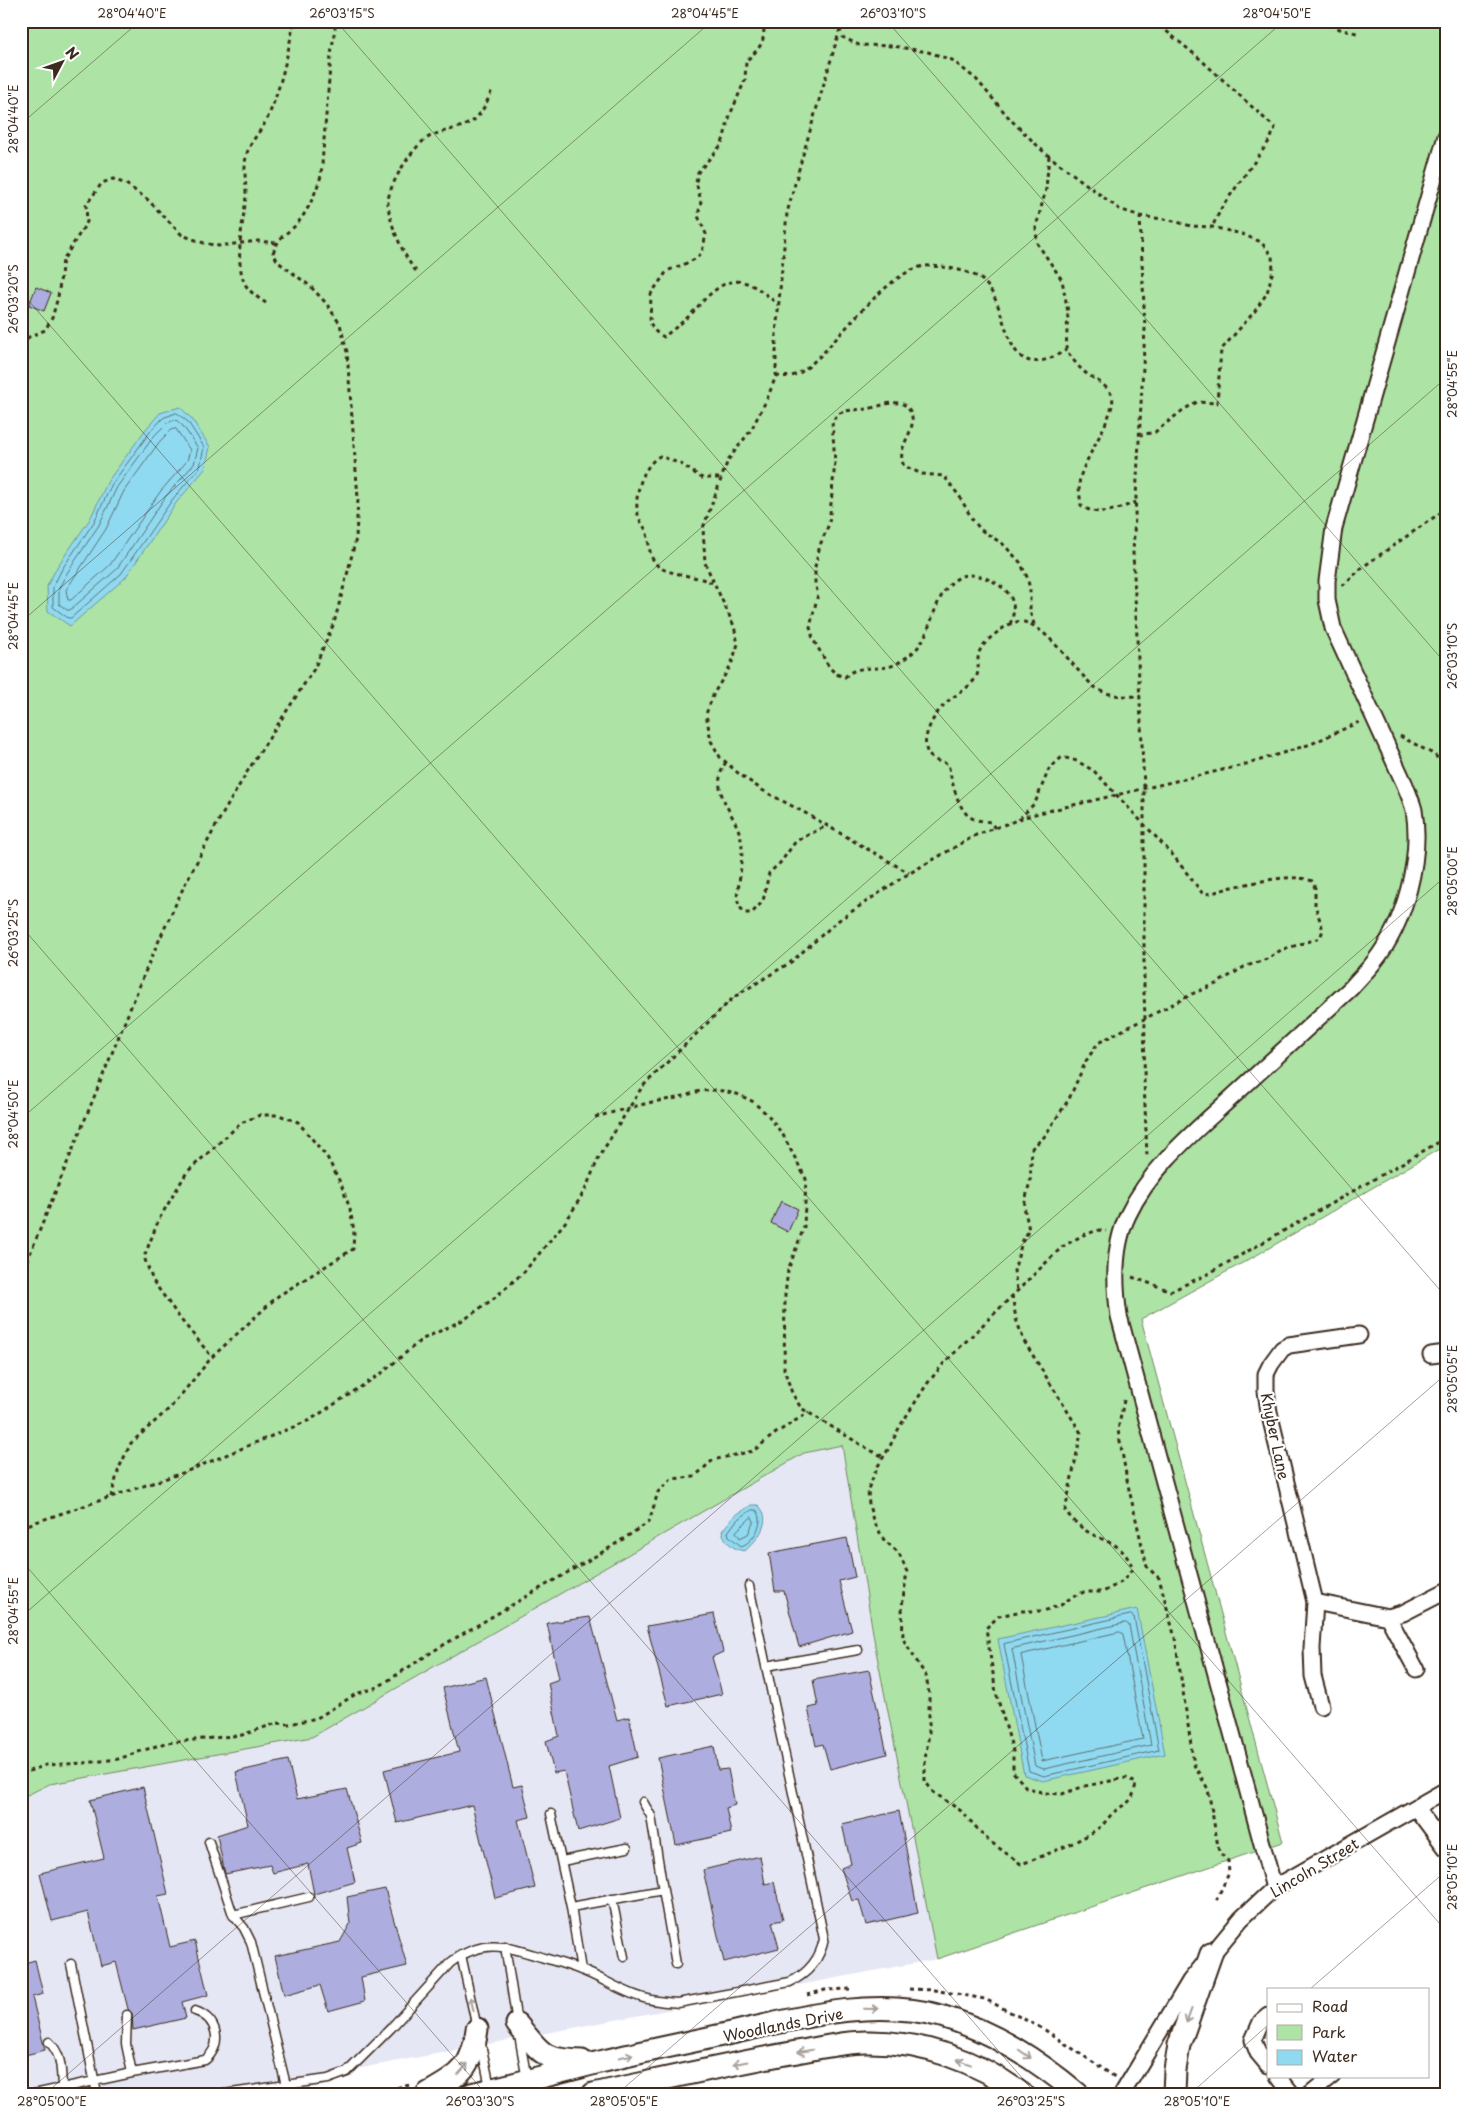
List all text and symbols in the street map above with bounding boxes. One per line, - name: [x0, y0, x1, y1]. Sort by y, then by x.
- text: 28°04'40"E: [97, 4, 167, 22]
- text: 26°03'15"S: [309, 4, 375, 22]
- text: 28°04'45"E: [671, 4, 739, 22]
- text: 26°03'10"S: [860, 4, 926, 22]
- text: 28°04'50"E: [1243, 4, 1311, 22]
- north arrow: [38, 38, 88, 88]
- text: N: [61, 42, 84, 64]
- text: 28°04'40"E: [4, 84, 22, 154]
- text: 26°03'20"S: [4, 264, 22, 334]
- text: 28°04'55"E: [1443, 350, 1461, 418]
- text: 28°04'45"E: [4, 582, 22, 650]
- text: 26°03'10"S: [1443, 623, 1461, 689]
- text: 28°05'00"E: [1443, 846, 1461, 916]
- text: 26°03'25"S: [4, 899, 22, 967]
- text: 28°04'50"E: [4, 1080, 22, 1148]
- text: 28°05'05"E: [1443, 1345, 1461, 1413]
- street label: Khyber Lane: [1256, 1390, 1296, 1482]
- text: 28°04'55"E: [4, 1577, 22, 1645]
- street label: Lincoln Street: [1265, 1831, 1363, 1903]
- text: 28°05'10"E: [1443, 1844, 1461, 1910]
- legend: [1267, 1988, 1430, 2078]
- text: Road: [1312, 1994, 1348, 2017]
- one-way arrow: [467, 1997, 476, 2013]
- street label: Woodlands Drive: [721, 2001, 845, 2047]
- one-way arrow: [863, 2005, 879, 2014]
- one-way arrow: [1184, 2008, 1193, 2023]
- text: Park: [1312, 2020, 1346, 2043]
- text: Water: [1312, 2044, 1357, 2067]
- one-way arrow: [798, 2047, 814, 2057]
- one-way arrow: [1018, 2049, 1032, 2059]
- one-way arrow: [618, 2051, 634, 2060]
- one-way arrow: [957, 2057, 973, 2066]
- one-way arrow: [732, 2058, 748, 2068]
- one-way arrow: [457, 2062, 469, 2075]
- text: 28°05'00"E: [17, 2092, 87, 2110]
- text: 26°03'30"S: [445, 2092, 515, 2110]
- text: 28°05'05"E: [590, 2092, 658, 2110]
- text: 26°03'25"S: [997, 2092, 1065, 2110]
- text: 28°05'10"E: [1164, 2092, 1230, 2110]

